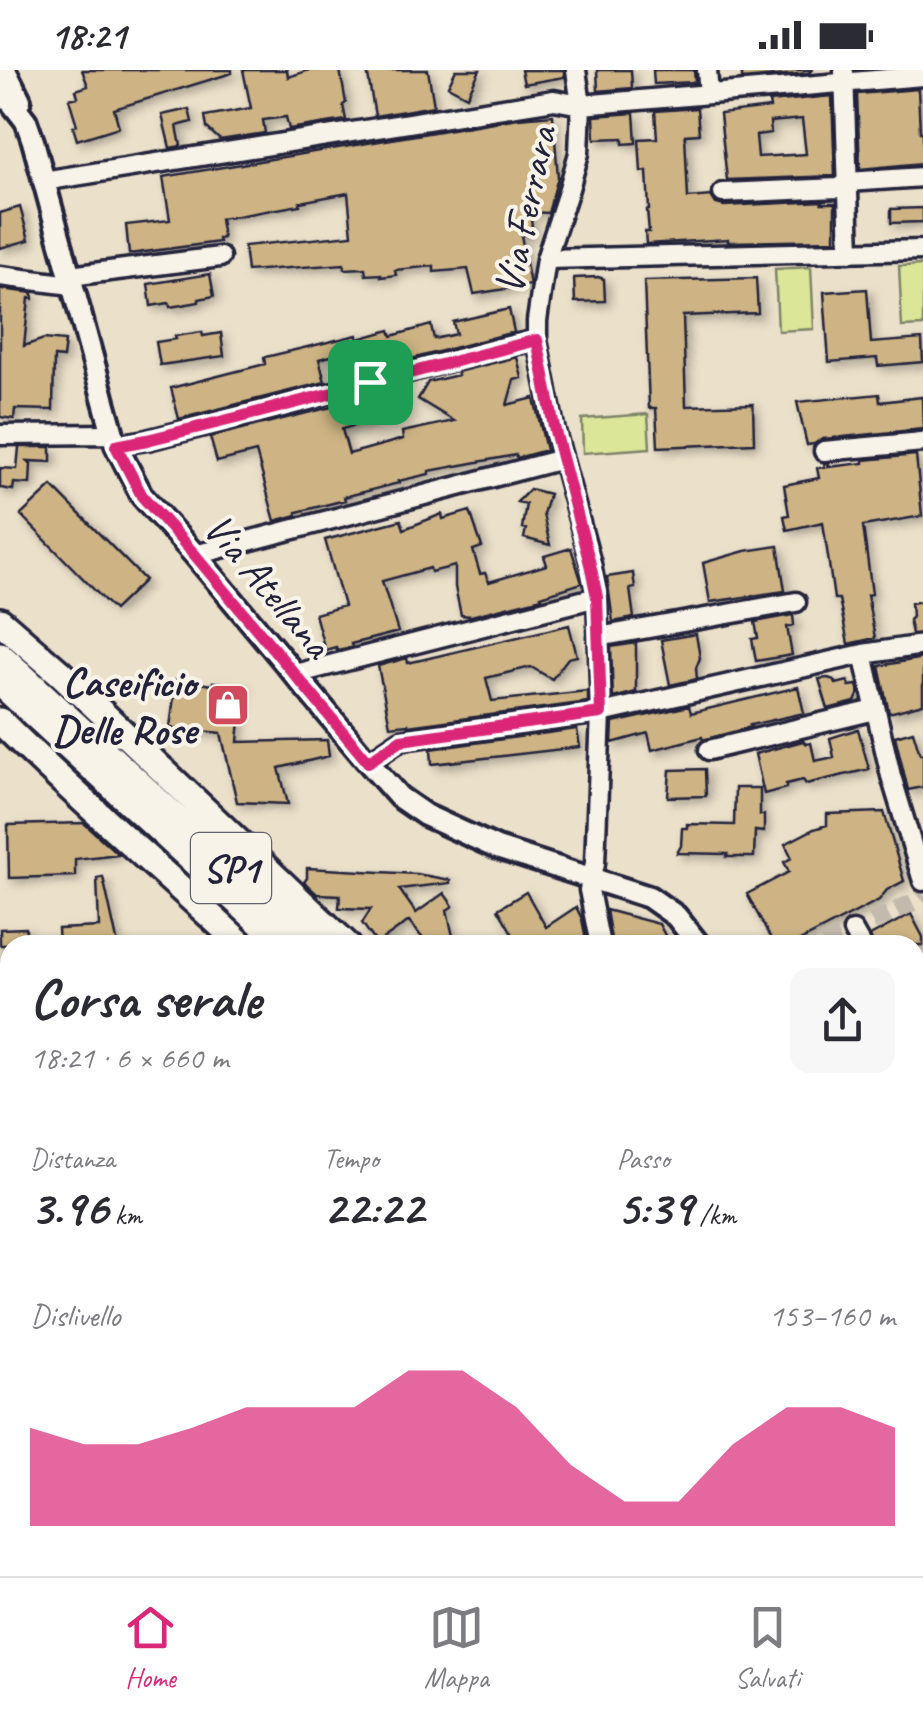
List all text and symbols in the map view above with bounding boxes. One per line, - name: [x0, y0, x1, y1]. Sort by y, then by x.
- text: 18:21: [50, 12, 126, 59]
- street label: Via Ferrara: [482, 119, 570, 299]
- pin: [328, 340, 413, 425]
- icon: arrive: [343, 355, 398, 410]
- street label: Via Atellana: [192, 503, 346, 671]
- place label: Caseificio Delle Rose: [52, 656, 200, 757]
- shop icon: Caseificio Delle Rose: [205, 682, 251, 728]
- road number: SP1: [191, 833, 271, 903]
- text: Corsa serale: [30, 964, 261, 1034]
- button: share: [790, 968, 895, 1073]
- text: 18:21 · 6 × 660 m: [30, 1037, 228, 1078]
- text: Distanza: [30, 1141, 115, 1176]
- text: Tempo: [323, 1141, 379, 1176]
- text: Passo: [617, 1141, 670, 1176]
- text: 3.96: [30, 1176, 108, 1239]
- text: 22:22: [323, 1176, 423, 1239]
- text: 5:39: [617, 1176, 693, 1239]
- text: km: [108, 1197, 142, 1232]
- text: /km: [693, 1197, 736, 1232]
- text: Dislivello: [30, 1295, 120, 1336]
- text: 153–160 m: [769, 1295, 895, 1336]
- tab: Home: [123, 1600, 178, 1695]
- tab: Mappa: [424, 1600, 489, 1695]
- tab: Salvati: [735, 1600, 800, 1695]

